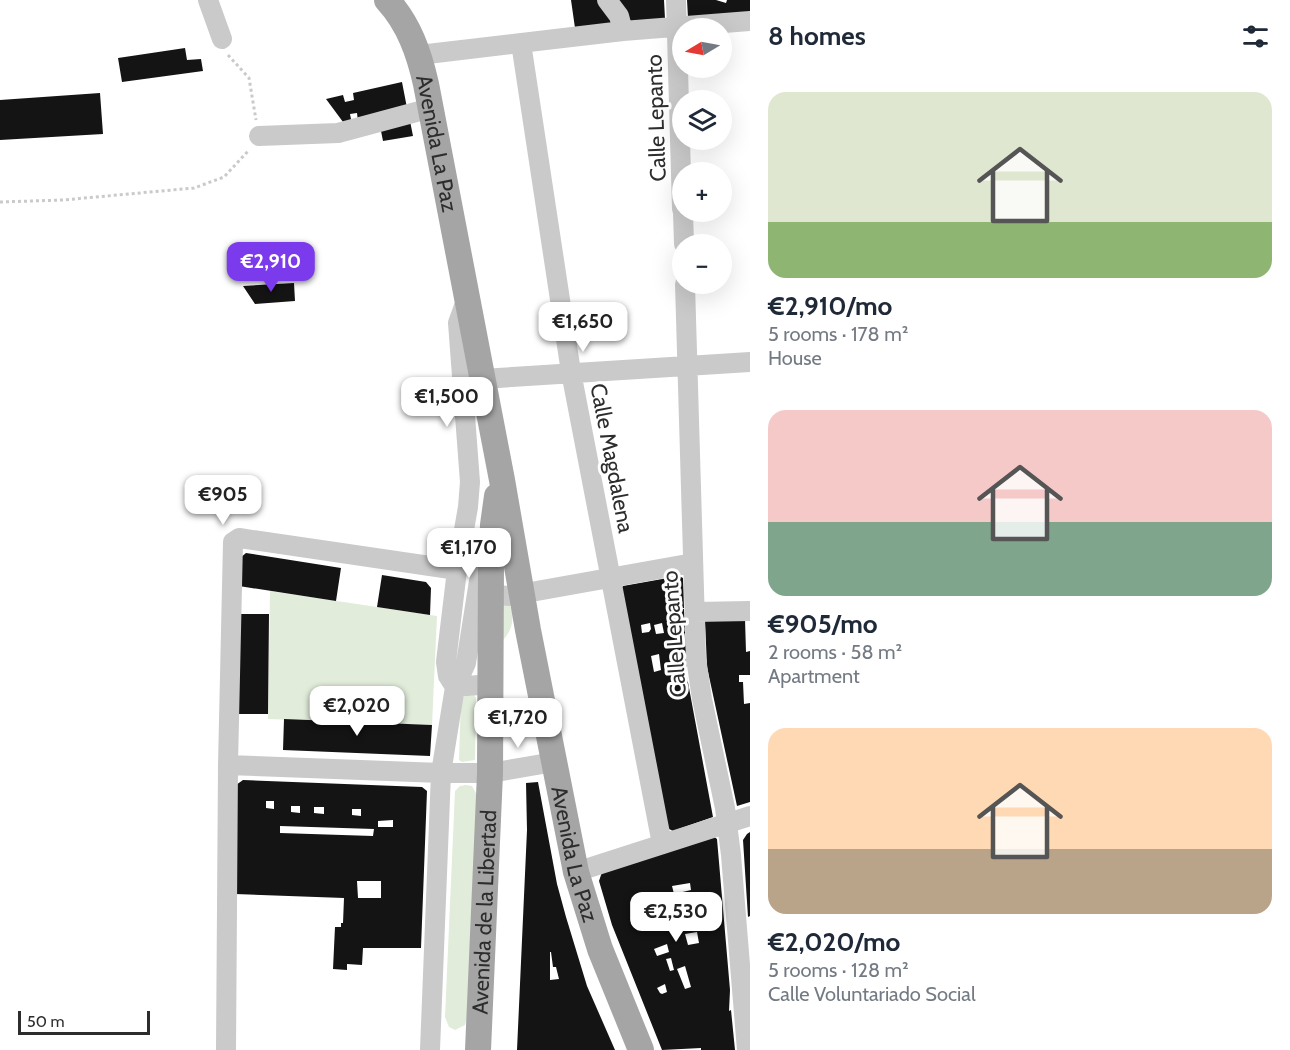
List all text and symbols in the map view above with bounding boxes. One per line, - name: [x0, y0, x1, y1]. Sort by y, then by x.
- north arrow: [672, 18, 732, 78]
- map controls: [672, 18, 732, 294]
- text: 8 homes: [768, 20, 866, 52]
- icon: filters: [1239, 20, 1272, 53]
- street label: Calle Lepanto: [640, 54, 672, 182]
- street label: Avenida La Paz: [411, 72, 464, 214]
- button: layers: [672, 90, 732, 150]
- icon: home: [966, 131, 1074, 239]
- button: +: [672, 162, 732, 222]
- button: −: [672, 234, 732, 294]
- pin: €2,910: [222, 242, 320, 293]
- text: €2,910: [241, 249, 301, 273]
- text: €2,910/mo: [768, 290, 892, 322]
- pin: €1,650: [534, 302, 632, 353]
- text: €1,650: [553, 309, 613, 333]
- text: 5 rooms · 178 m²: [768, 322, 908, 346]
- text: House: [768, 346, 822, 370]
- pin: €1,500: [398, 377, 496, 428]
- street label: Calle Magdalena: [584, 381, 640, 536]
- text: €1,500: [415, 384, 479, 408]
- icon: home: [966, 449, 1074, 557]
- pin: €905: [187, 475, 259, 526]
- text: €905: [199, 482, 247, 506]
- pin: €1,170: [420, 528, 518, 579]
- text: €1,170: [441, 535, 497, 559]
- street label: Calle Lepanto: [656, 570, 692, 698]
- text: €905/mo: [768, 608, 878, 640]
- text: 2 rooms · 58 m²: [768, 640, 902, 664]
- text: Apartment: [768, 664, 860, 688]
- pin: €2,020: [308, 686, 406, 737]
- text: €2,020: [324, 693, 390, 717]
- pin: €1,720: [469, 698, 567, 749]
- text: €1,720: [488, 705, 548, 729]
- icon: home: [966, 767, 1074, 875]
- street label: Avenida La Paz: [546, 784, 604, 925]
- street label: Avenida de la Libertad: [466, 809, 502, 1015]
- pin: €2,530: [627, 892, 725, 943]
- text: €2,530: [644, 899, 708, 923]
- text: €2,020/mo: [768, 926, 900, 958]
- text: 5 rooms · 128 m²: [768, 958, 909, 982]
- text: Calle Voluntariado Social: [768, 982, 976, 1006]
- scale bar: [18, 1008, 150, 1036]
- text: 50 m: [27, 1012, 64, 1031]

